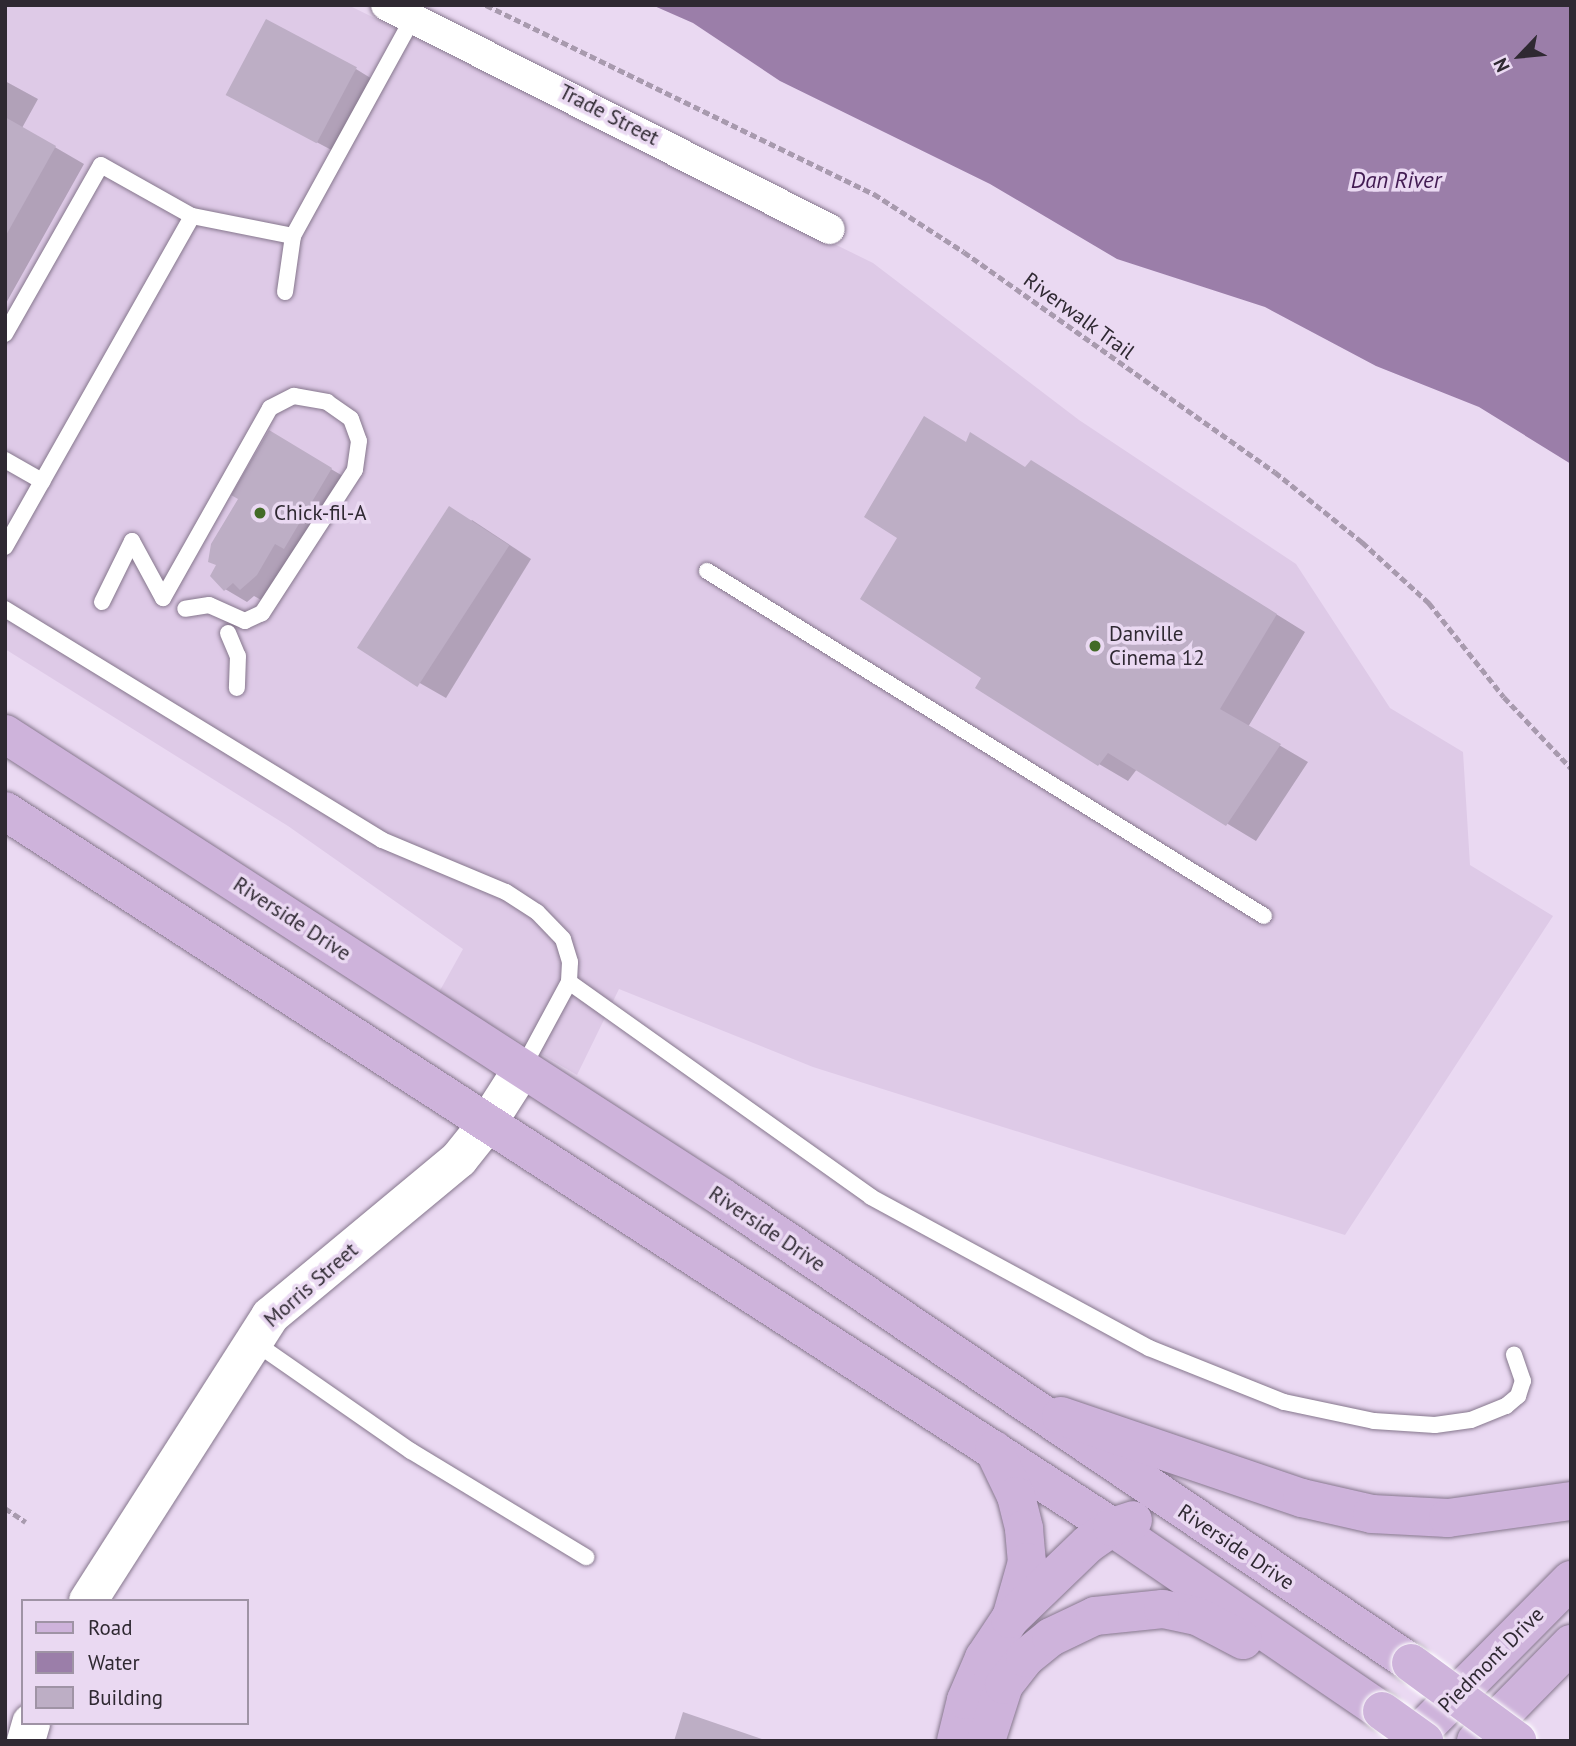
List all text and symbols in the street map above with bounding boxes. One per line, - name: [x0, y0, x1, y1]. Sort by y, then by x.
- north arrow: [1485, 21, 1555, 91]
- text: N: [1488, 54, 1515, 76]
- street label: Trade Street: [555, 79, 663, 151]
- water label: Dan River: [1351, 166, 1441, 194]
- street label: Riverwalk Trail: [1018, 267, 1140, 365]
- place label: Chick-fil-A: [274, 500, 367, 526]
- marker: Chick-fil-A: [252, 505, 268, 521]
- place label: Danville Cinema 12: [1109, 621, 1205, 671]
- marker: Danville Cinema 12: [1087, 638, 1103, 654]
- street label: Riverside Drive: [229, 872, 355, 966]
- street label: Riverside Drive: [704, 1181, 830, 1277]
- street label: Morris Street: [259, 1237, 363, 1333]
- street label: Riverside Drive: [1173, 1499, 1299, 1595]
- legend: [21, 1599, 248, 1725]
- street label: Piedmont Drive: [1433, 1602, 1549, 1718]
- text: Road: [88, 1614, 132, 1641]
- text: Water: [88, 1649, 140, 1676]
- text: Building: [88, 1684, 163, 1711]

